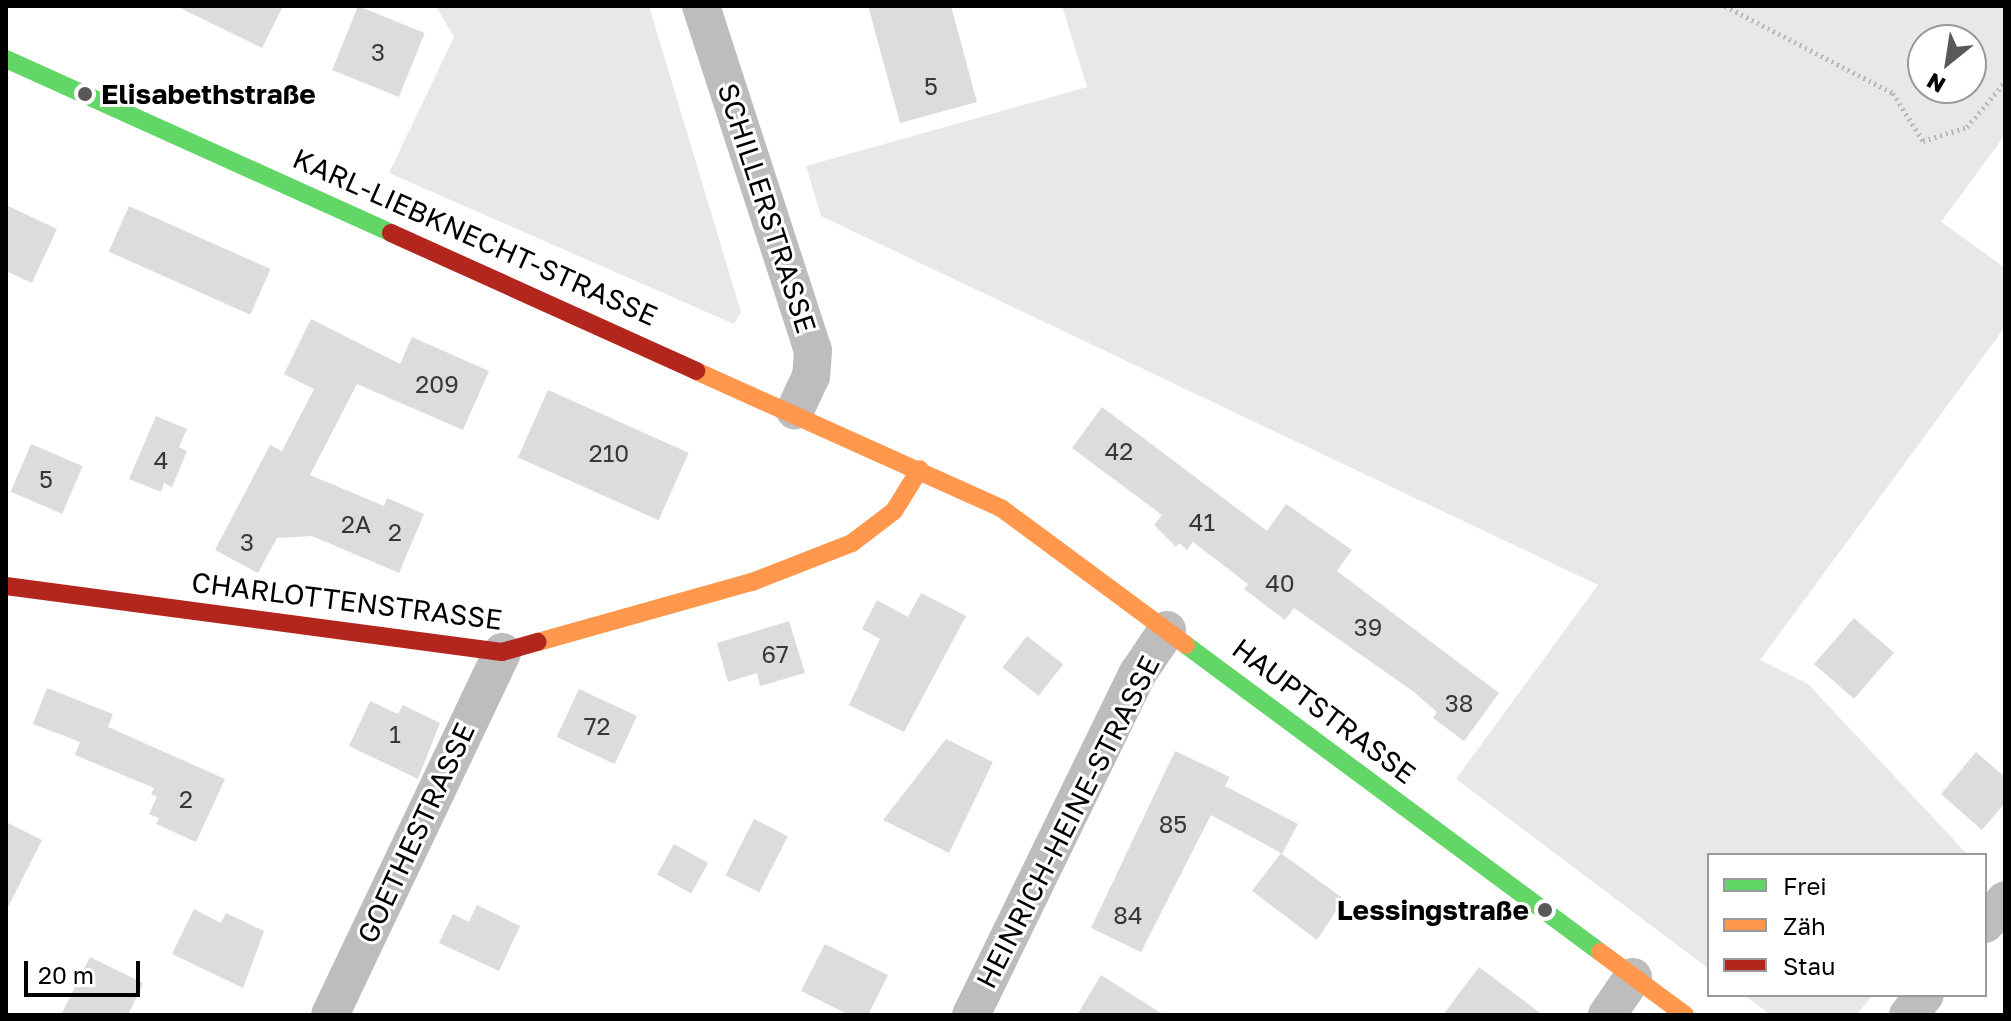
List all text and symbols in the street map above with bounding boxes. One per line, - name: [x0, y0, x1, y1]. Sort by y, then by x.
- north arrow: [1907, 24, 1987, 104]
- house number: 3: [371, 38, 385, 66]
- text: N: [1922, 68, 1950, 99]
- house number: 5: [924, 72, 938, 100]
- place label: Elisabethstraße: [101, 77, 316, 111]
- street label: SCHILLERSTRASSE: [711, 79, 823, 337]
- marker: Elisabethstraße: [76, 85, 94, 103]
- street label: KARL-LIEBKNECHT-STRASSE: [288, 141, 662, 333]
- house number: 209: [415, 370, 459, 398]
- house number: 42: [1105, 437, 1133, 465]
- house number: 210: [589, 439, 629, 467]
- house number: 4: [154, 446, 168, 474]
- house number: 5: [39, 465, 53, 493]
- house number: 41: [1189, 508, 1215, 536]
- house number: 2A: [341, 510, 371, 538]
- house number: 2: [388, 518, 402, 546]
- house number: 3: [240, 528, 254, 556]
- street label: CHARLOTTENSTRASSE: [190, 565, 504, 637]
- house number: 40: [1265, 569, 1295, 597]
- house number: 39: [1354, 613, 1382, 641]
- street label: HAUPTSTRASSE: [1226, 631, 1422, 791]
- house number: 67: [761, 640, 789, 668]
- street label: HEINRICH-HEINE-STRASSE: [969, 650, 1167, 994]
- house number: 38: [1445, 689, 1473, 717]
- house number: 72: [584, 712, 610, 740]
- street label: GOETHESTRASSE: [350, 718, 482, 948]
- house number: 1: [389, 720, 401, 748]
- house number: 2: [179, 785, 193, 813]
- house number: 85: [1159, 810, 1187, 838]
- legend: [1707, 853, 1987, 997]
- text: Frei: [1783, 871, 1827, 900]
- place label: Lessingstraße: [1337, 893, 1529, 927]
- house number: 84: [1113, 901, 1143, 929]
- marker: Lessingstraße: [1536, 901, 1554, 919]
- text: Zäh: [1783, 911, 1826, 940]
- scale bar: [28, 945, 144, 995]
- text: Stau: [1783, 951, 1836, 980]
- text: 20 m: [38, 960, 94, 989]

